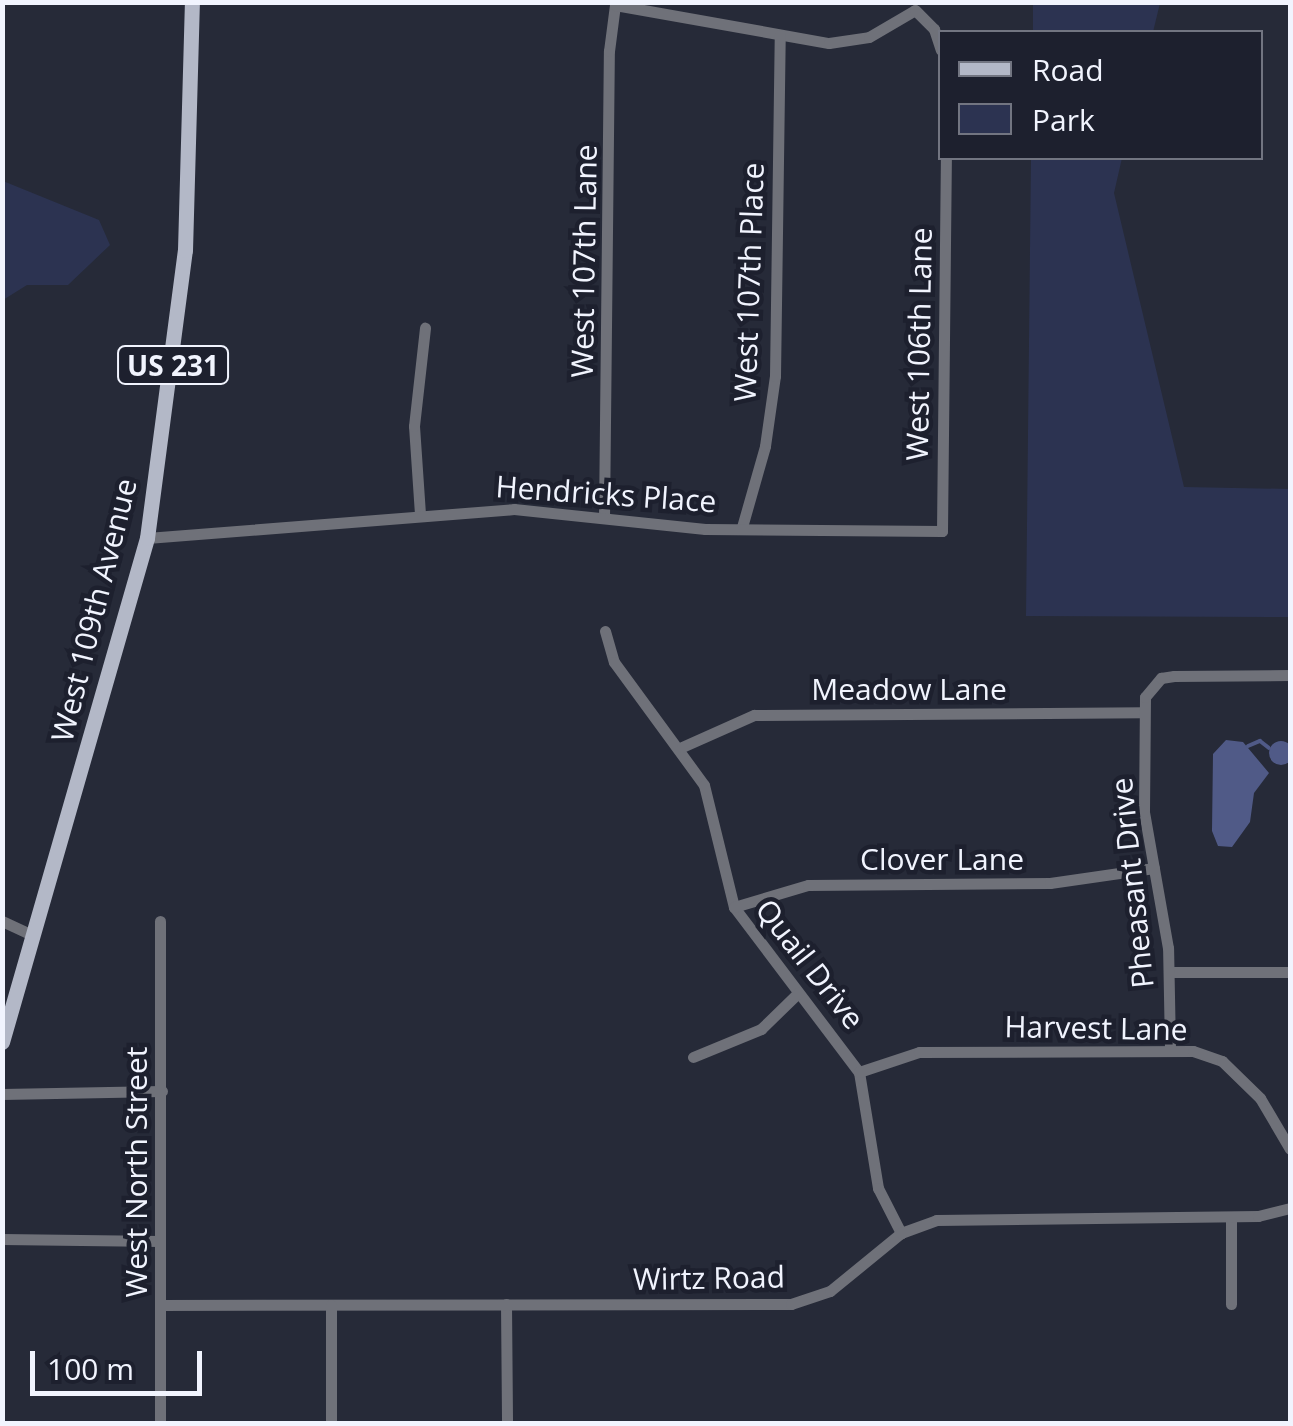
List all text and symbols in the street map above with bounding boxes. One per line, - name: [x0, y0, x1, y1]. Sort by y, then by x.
- legend: [938, 30, 1263, 160]
- text: Road: [1032, 49, 1104, 90]
- text: Park: [1032, 99, 1095, 140]
- street label: West 107th Lane: [564, 144, 604, 378]
- street label: West 107th Place: [727, 162, 771, 402]
- street label: West 106th Lane: [899, 227, 939, 461]
- road number: US 231: [116, 342, 230, 388]
- street label: Hendricks Place: [494, 468, 718, 520]
- street label: West 109th Avenue: [44, 475, 144, 745]
- street label: Meadow Lane: [811, 671, 1007, 707]
- street label: Pheasant Drive: [1103, 776, 1161, 990]
- street label: Clover Lane: [860, 841, 1024, 877]
- street label: Quail Drive: [748, 892, 872, 1036]
- street label: Harvest Lane: [1004, 1008, 1188, 1048]
- street label: West North Street: [118, 1047, 154, 1297]
- street label: Wirtz Road: [633, 1259, 785, 1297]
- scale bar: [35, 1331, 208, 1393]
- text: 100 m: [47, 1348, 134, 1389]

